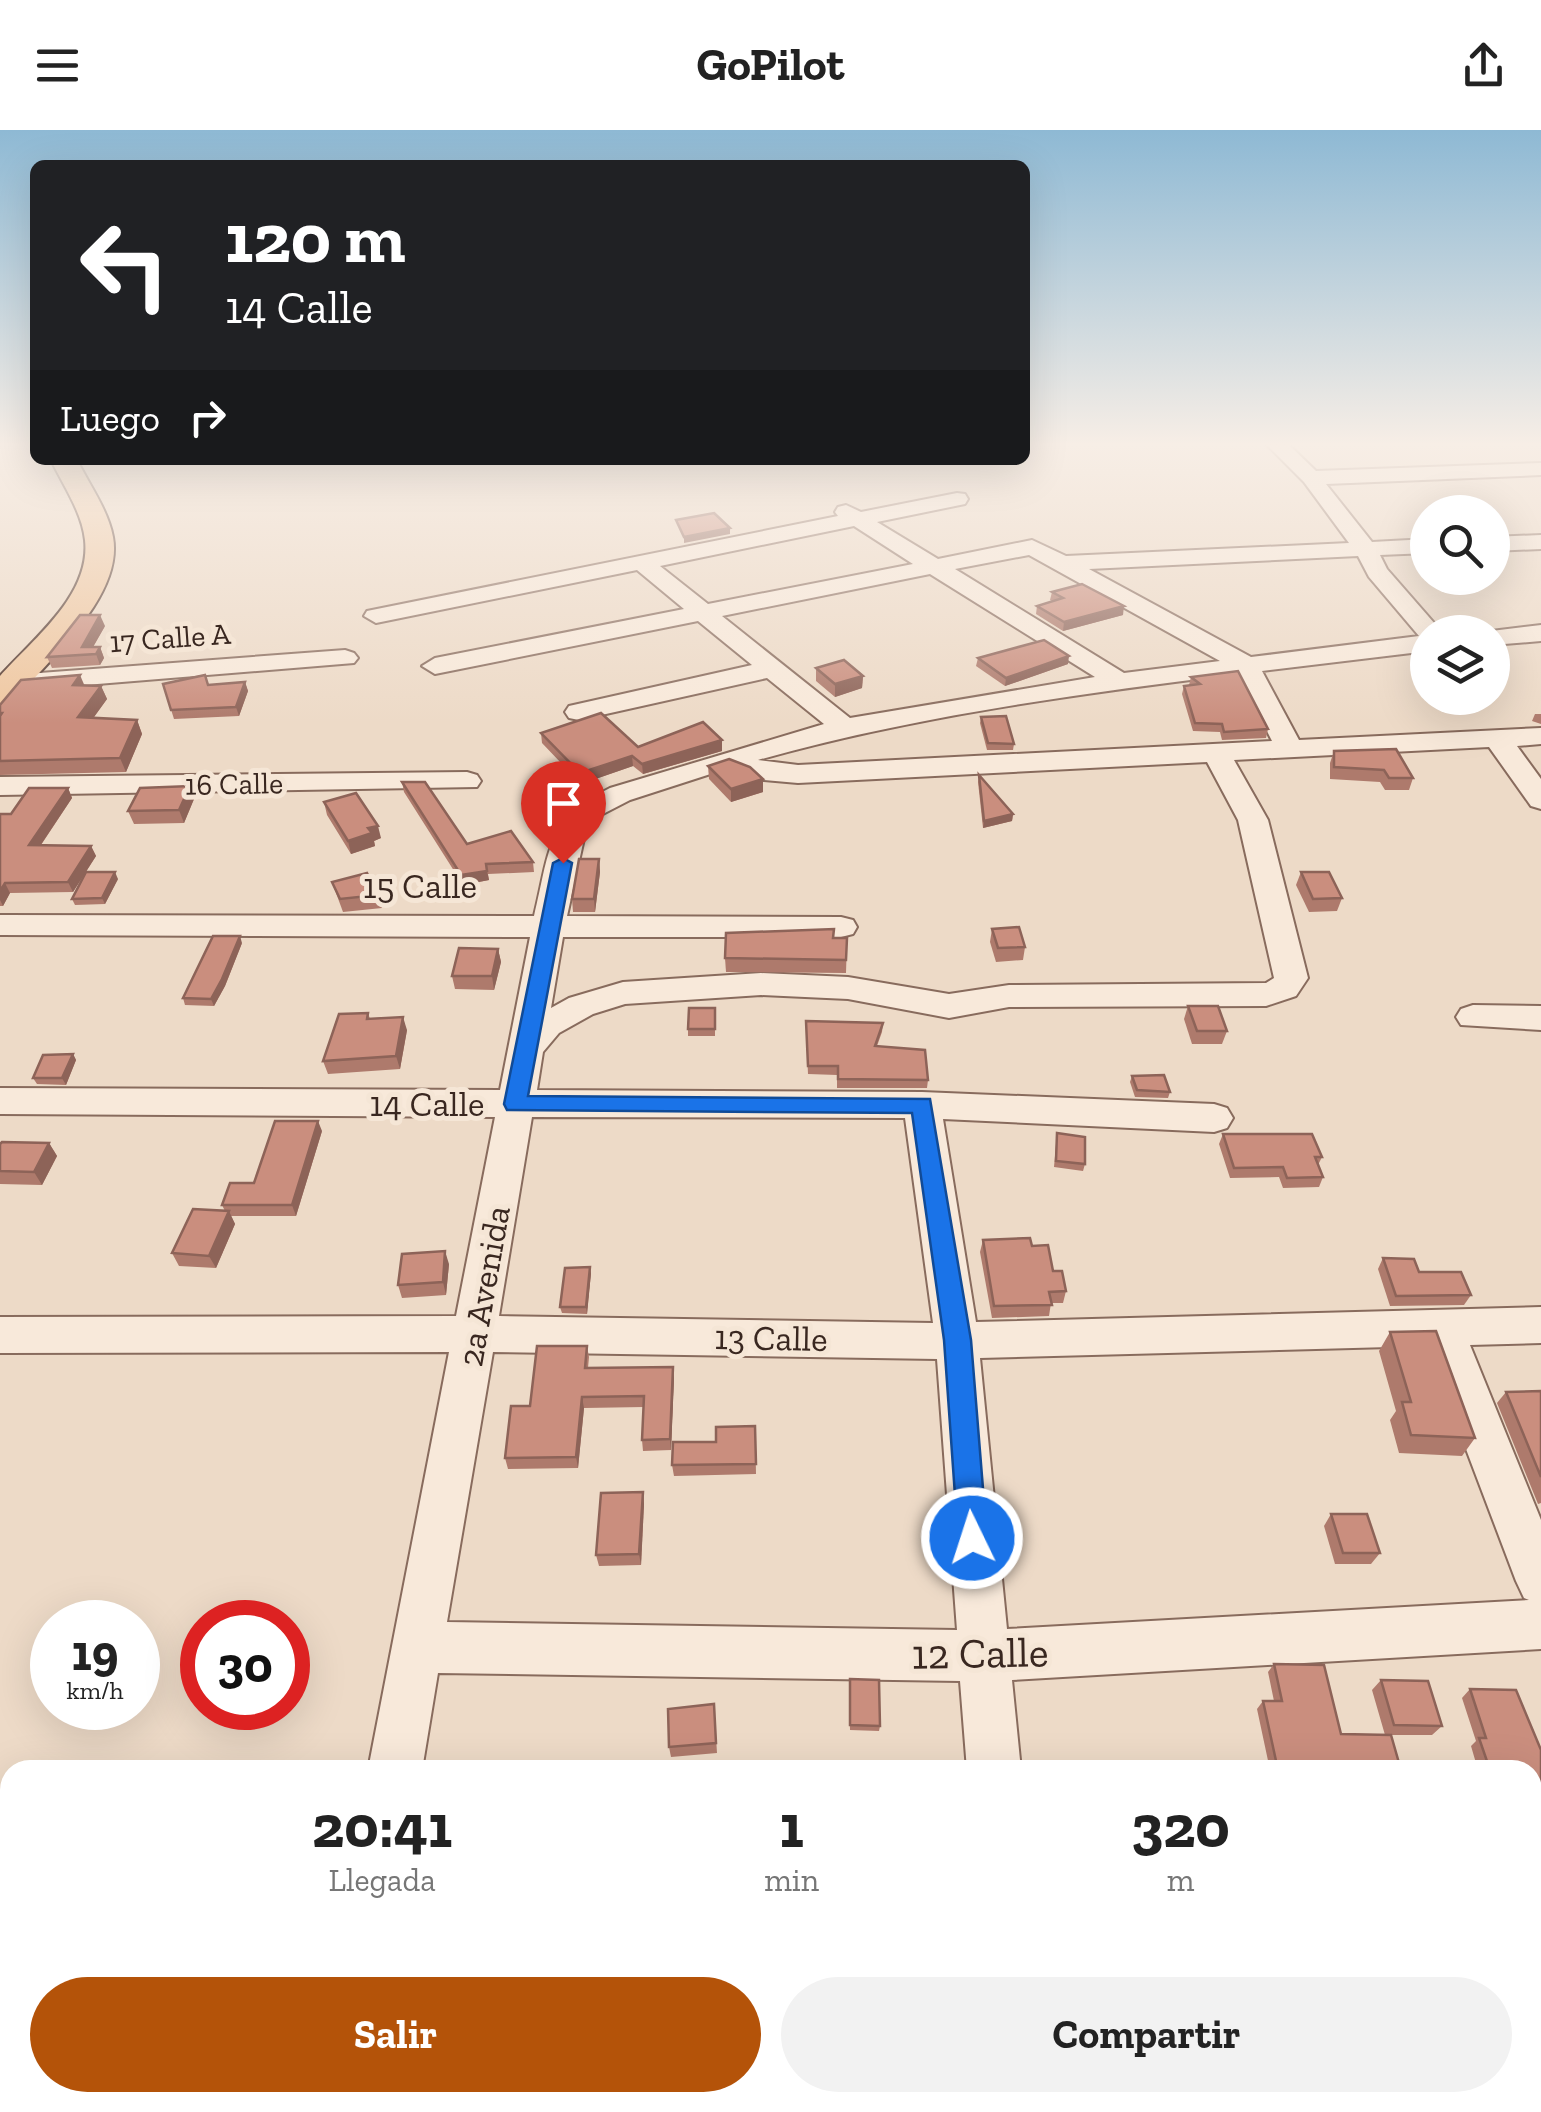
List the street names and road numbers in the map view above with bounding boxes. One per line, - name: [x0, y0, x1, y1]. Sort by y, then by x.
- street label: 17 Calle A: [108, 616, 232, 660]
- street label: 16 Calle: [185, 765, 283, 803]
- street label: 15 Calle: [363, 865, 477, 907]
- street label: 14 Calle: [370, 1083, 484, 1125]
- street label: 2a Avenida: [449, 1202, 519, 1370]
- street label: 13 Calle: [714, 1316, 828, 1360]
- street label: 12 Calle: [911, 1626, 1049, 1680]

